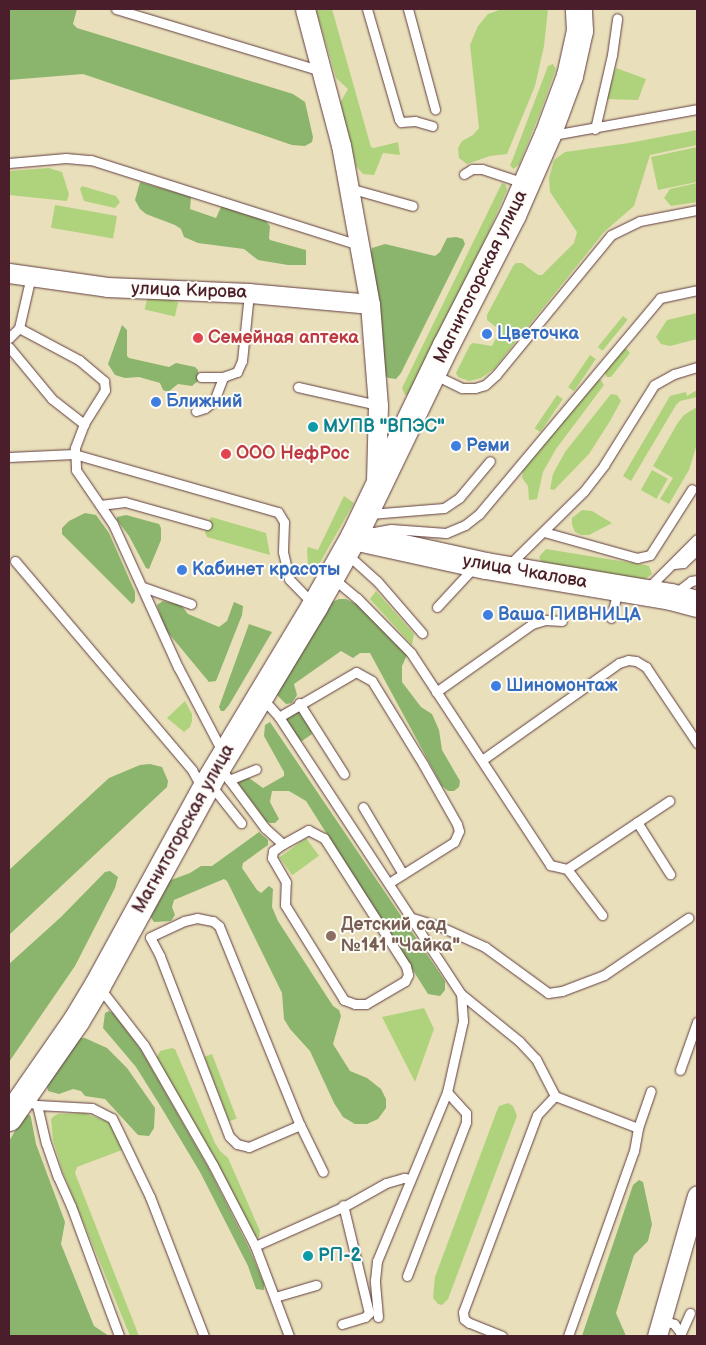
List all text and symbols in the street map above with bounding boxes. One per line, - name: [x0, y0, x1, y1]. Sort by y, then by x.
- street label: Магнитогорская улица: [430, 187, 532, 367]
- street label: улица Кирова: [131, 278, 247, 304]
- place label: Цветочка: [497, 323, 579, 345]
- place label: Семейная аптека: [208, 327, 359, 349]
- marker: Цветочка: [481, 328, 493, 340]
- marker: Семейная аптека: [192, 332, 204, 344]
- place label: Ближний: [166, 391, 242, 413]
- marker: Ближний: [150, 396, 162, 408]
- place label: МУПВ "ВПЭС": [323, 416, 445, 438]
- marker: МУПВ "ВПЭС": [307, 421, 319, 433]
- place label: Реми: [466, 435, 510, 457]
- marker: Реми: [450, 440, 462, 452]
- place label: ООО НефРос: [236, 443, 350, 465]
- marker: ООО НефРос: [220, 448, 232, 460]
- street label: улица Чкалова: [461, 550, 589, 594]
- place label: Кабинет красоты: [192, 559, 340, 581]
- marker: Кабинет красоты: [176, 564, 188, 576]
- place label: Ваша ПИВНИЦА: [498, 604, 641, 626]
- marker: Ваша ПИВНИЦА: [482, 609, 494, 621]
- place label: Шиномонтаж: [506, 675, 618, 697]
- marker: Шиномонтаж: [490, 680, 502, 692]
- street label: Магнитогорская улица: [129, 741, 239, 917]
- place label: Детский сад №141 "Чайка": [341, 915, 460, 958]
- marker: Детский сад №141 "Чайка": [325, 930, 337, 942]
- place label: РП-2: [318, 1245, 361, 1267]
- marker: РП-2: [302, 1250, 314, 1262]

